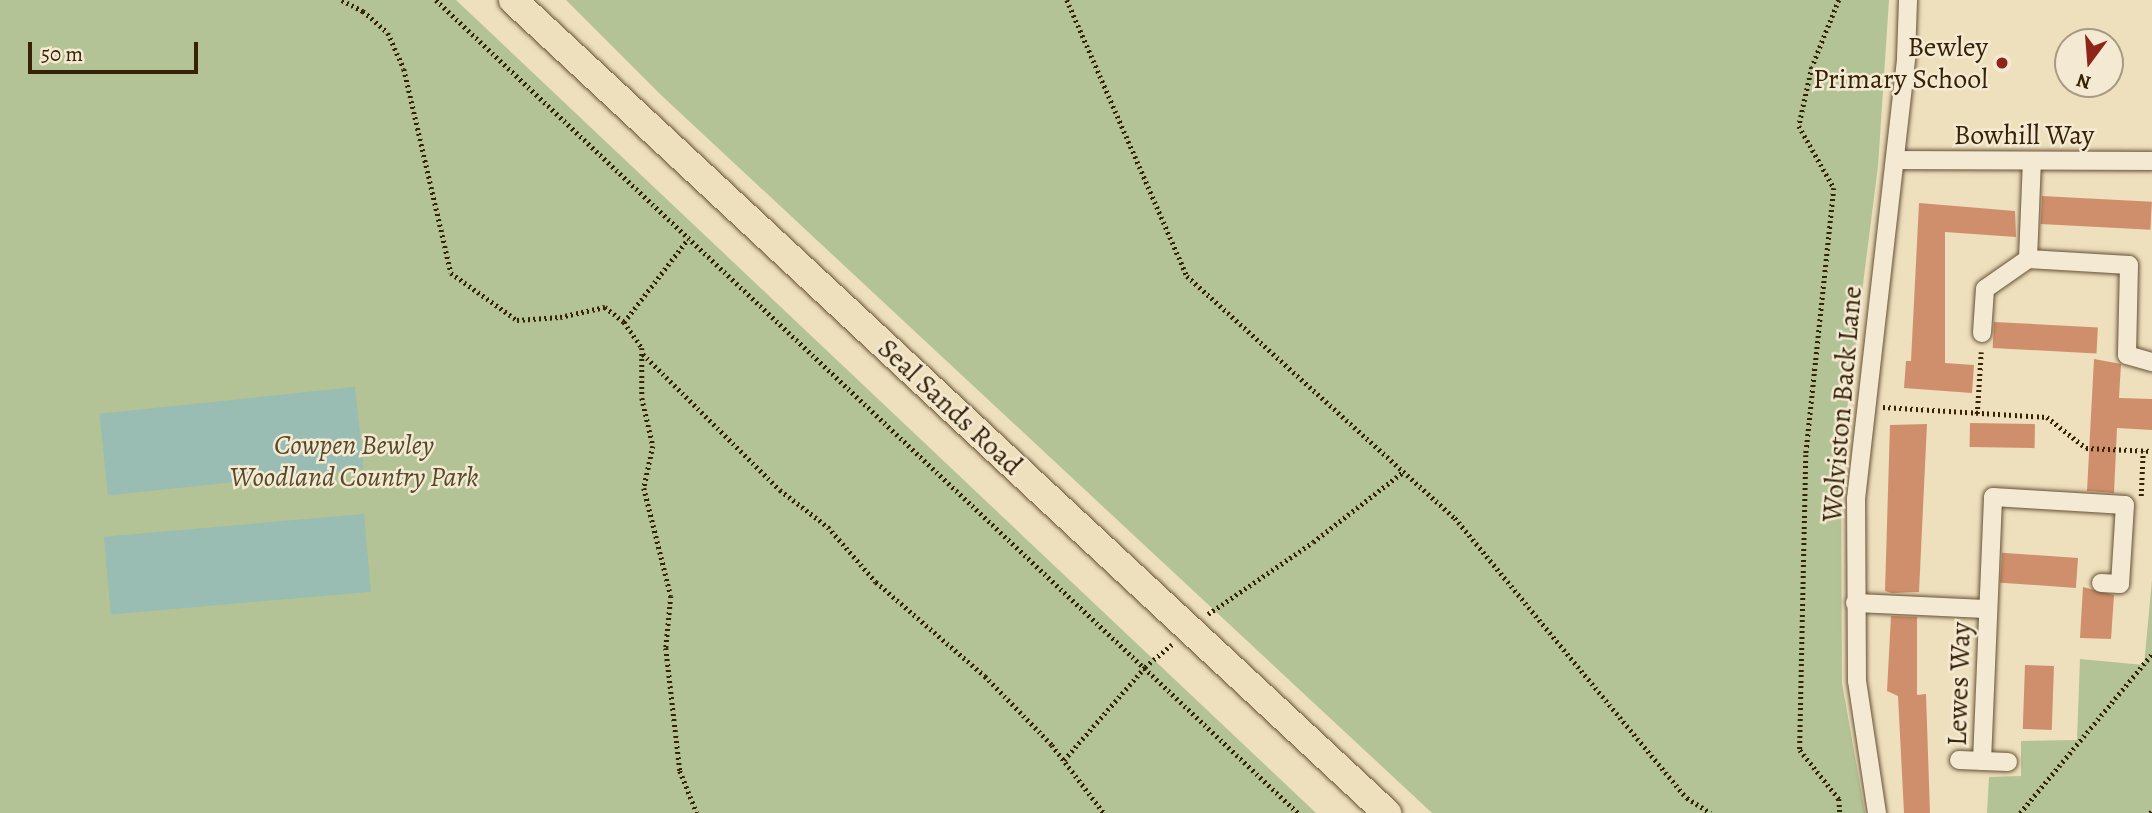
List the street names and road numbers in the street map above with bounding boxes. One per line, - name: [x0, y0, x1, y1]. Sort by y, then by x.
- street label: Bowhill Way: [1954, 118, 2094, 152]
- street label: Wolviston Back Lane: [1815, 285, 1869, 523]
- street label: Seal Sands Road: [871, 332, 1029, 482]
- street label: Lewes Way: [1940, 621, 1978, 747]

